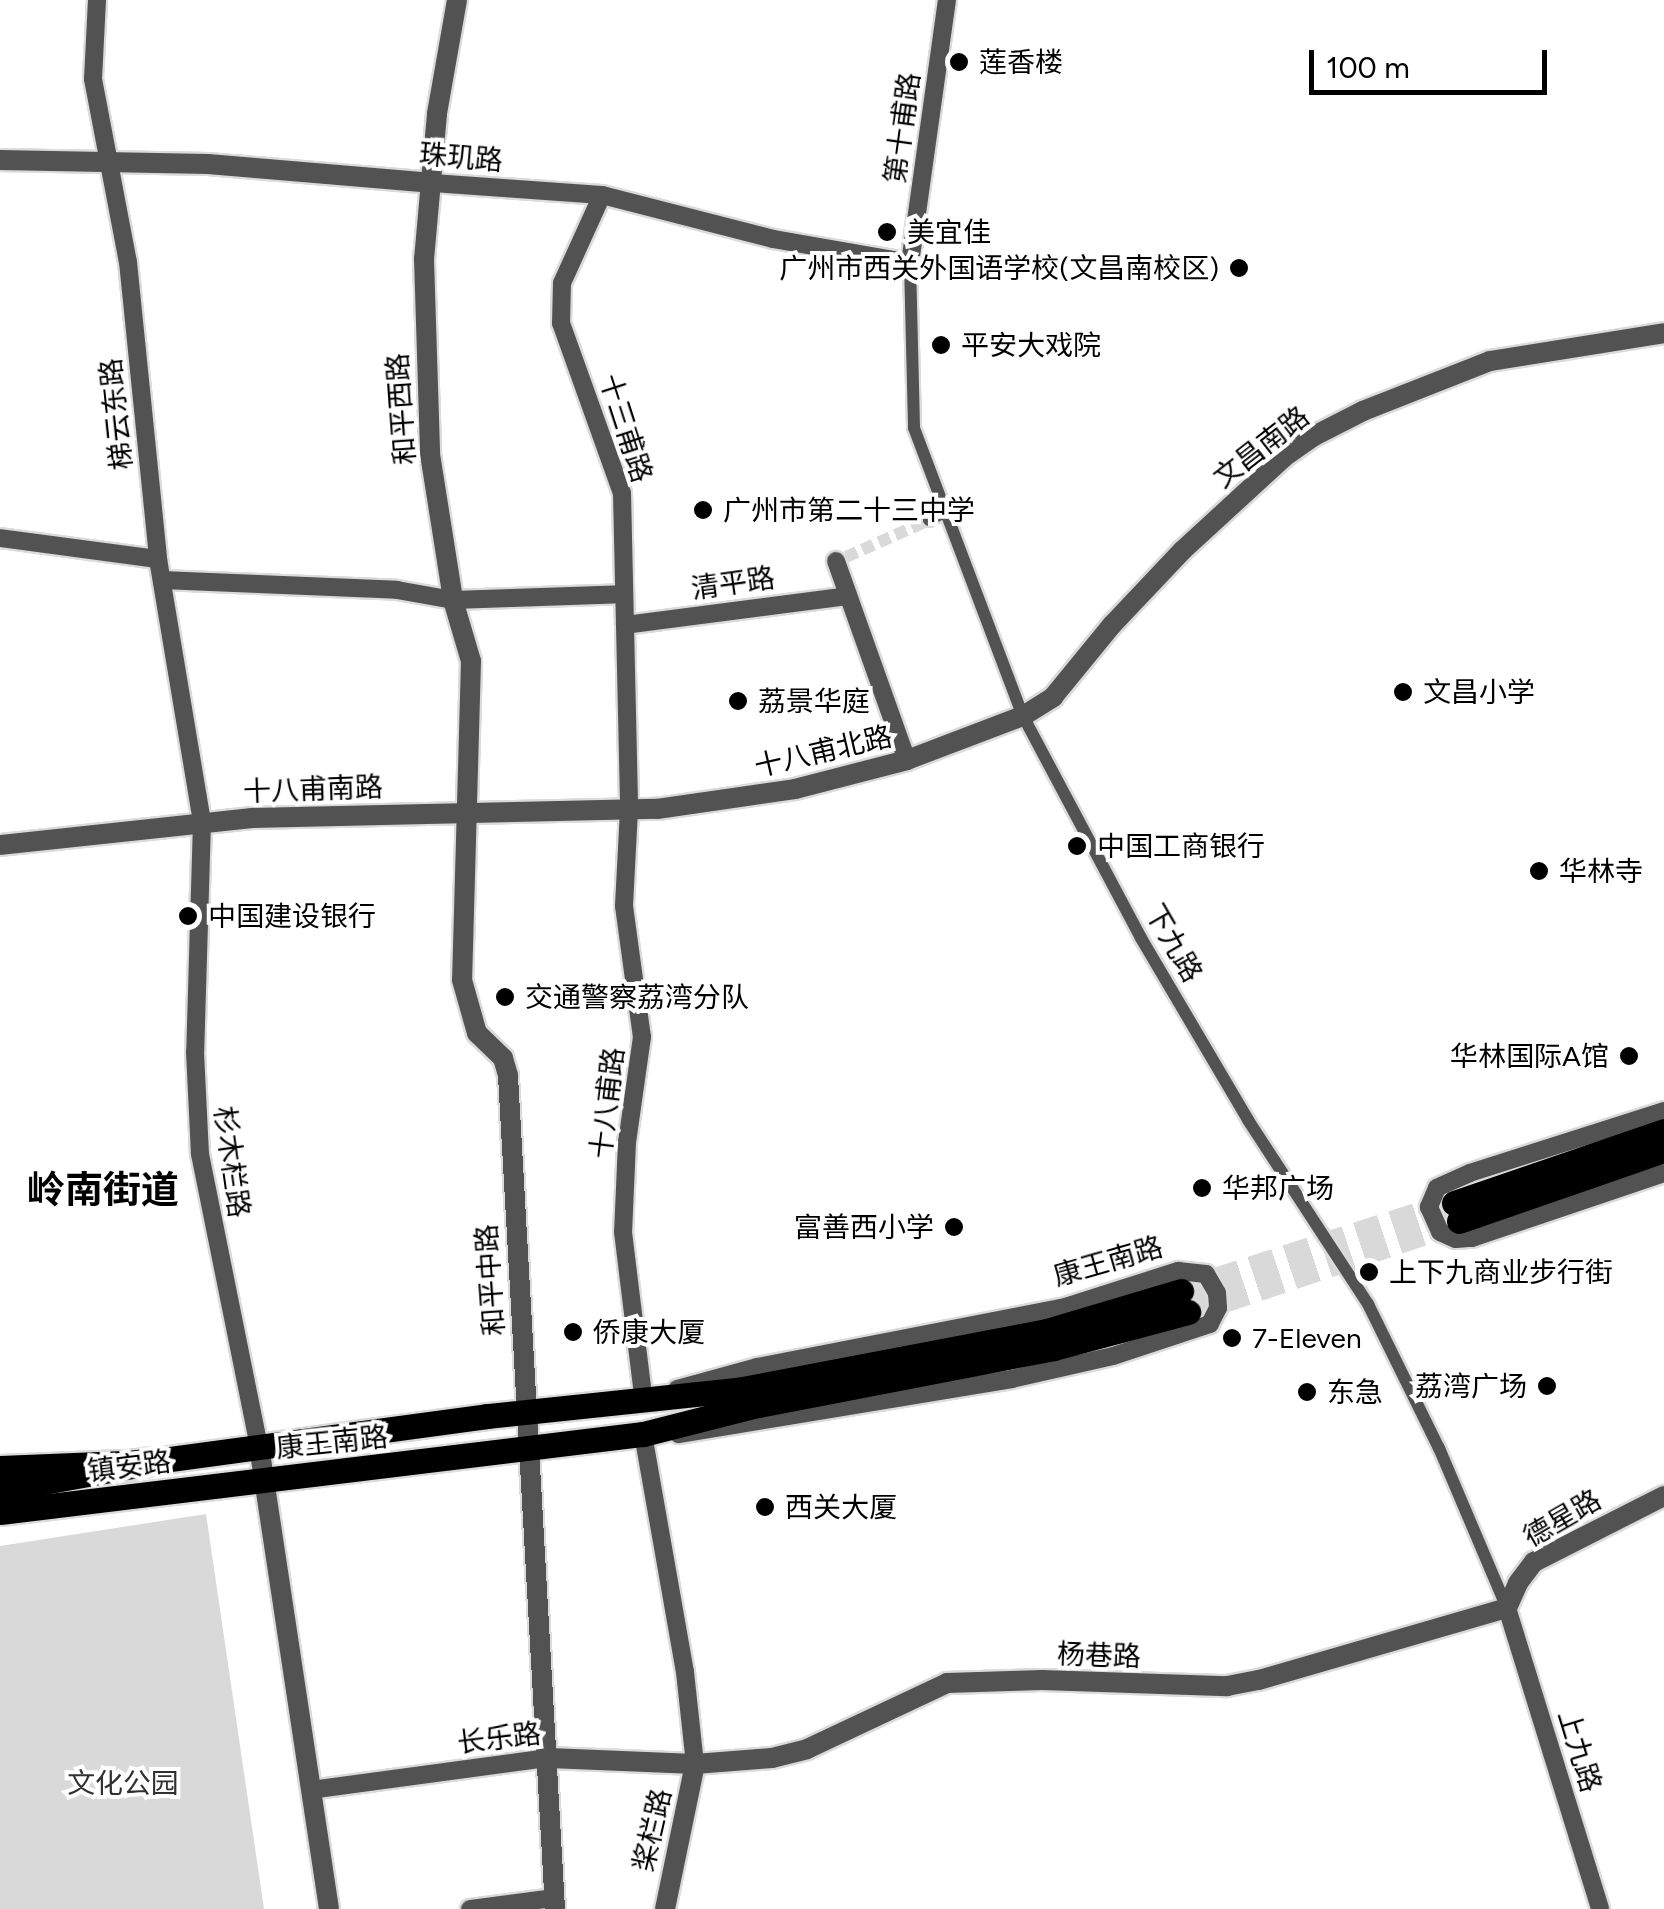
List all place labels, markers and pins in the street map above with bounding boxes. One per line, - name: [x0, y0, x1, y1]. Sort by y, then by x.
- place label: 莲香楼: [979, 45, 1063, 79]
- marker: 莲香楼: [948, 51, 970, 73]
- place label: 美宜佳: [907, 215, 991, 249]
- marker: 美宜佳: [876, 221, 898, 243]
- place label: 广州市西关外国语学校(文昌南校区): [779, 251, 1219, 285]
- marker: 广州市西关外国语学校(文昌南校区): [1228, 257, 1250, 279]
- place label: 平安大戏院: [961, 328, 1101, 362]
- marker: 平安大戏院: [930, 334, 952, 356]
- place label: 广州市第二十三中学: [723, 493, 975, 527]
- marker: 广州市第二十三中学: [692, 499, 714, 521]
- place label: 文昌小学: [1423, 675, 1535, 709]
- marker: 文昌小学: [1392, 681, 1414, 703]
- place label: 荔景华庭: [758, 684, 870, 718]
- marker: 荔景华庭: [727, 690, 749, 712]
- place label: 中国工商银行: [1097, 829, 1265, 863]
- marker: 中国工商银行: [1066, 835, 1088, 857]
- place label: 华林寺: [1559, 854, 1643, 888]
- marker: 华林寺: [1528, 860, 1550, 882]
- place label: 中国建设银行: [208, 899, 376, 933]
- marker: 中国建设银行: [177, 905, 199, 927]
- place label: 交通警察荔湾分队: [525, 980, 749, 1014]
- marker: 交通警察荔湾分队: [494, 986, 516, 1008]
- place label: 华林国际A馆: [1450, 1039, 1609, 1073]
- marker: 华林国际A馆: [1618, 1045, 1640, 1067]
- place label: 华邦广场: [1222, 1171, 1334, 1205]
- marker: 华邦广场: [1191, 1177, 1213, 1199]
- place label: 富善西小学: [794, 1210, 934, 1244]
- marker: 富善西小学: [943, 1216, 965, 1238]
- place label: 上下九商业步行街: [1389, 1255, 1613, 1289]
- marker: 上下九商业步行街: [1358, 1261, 1380, 1283]
- place label: 侨康大厦: [593, 1315, 705, 1349]
- marker: 侨康大厦: [562, 1321, 584, 1343]
- place label: 7-Eleven: [1252, 1321, 1362, 1355]
- marker: 7-Eleven: [1221, 1327, 1243, 1349]
- place label: 荔湾广场: [1415, 1369, 1527, 1403]
- place label: 东急: [1327, 1375, 1383, 1409]
- marker: 荔湾广场: [1536, 1375, 1558, 1397]
- marker: 东急: [1296, 1381, 1318, 1403]
- place label: 西关大厦: [785, 1490, 897, 1524]
- marker: 西关大厦: [754, 1496, 776, 1518]

